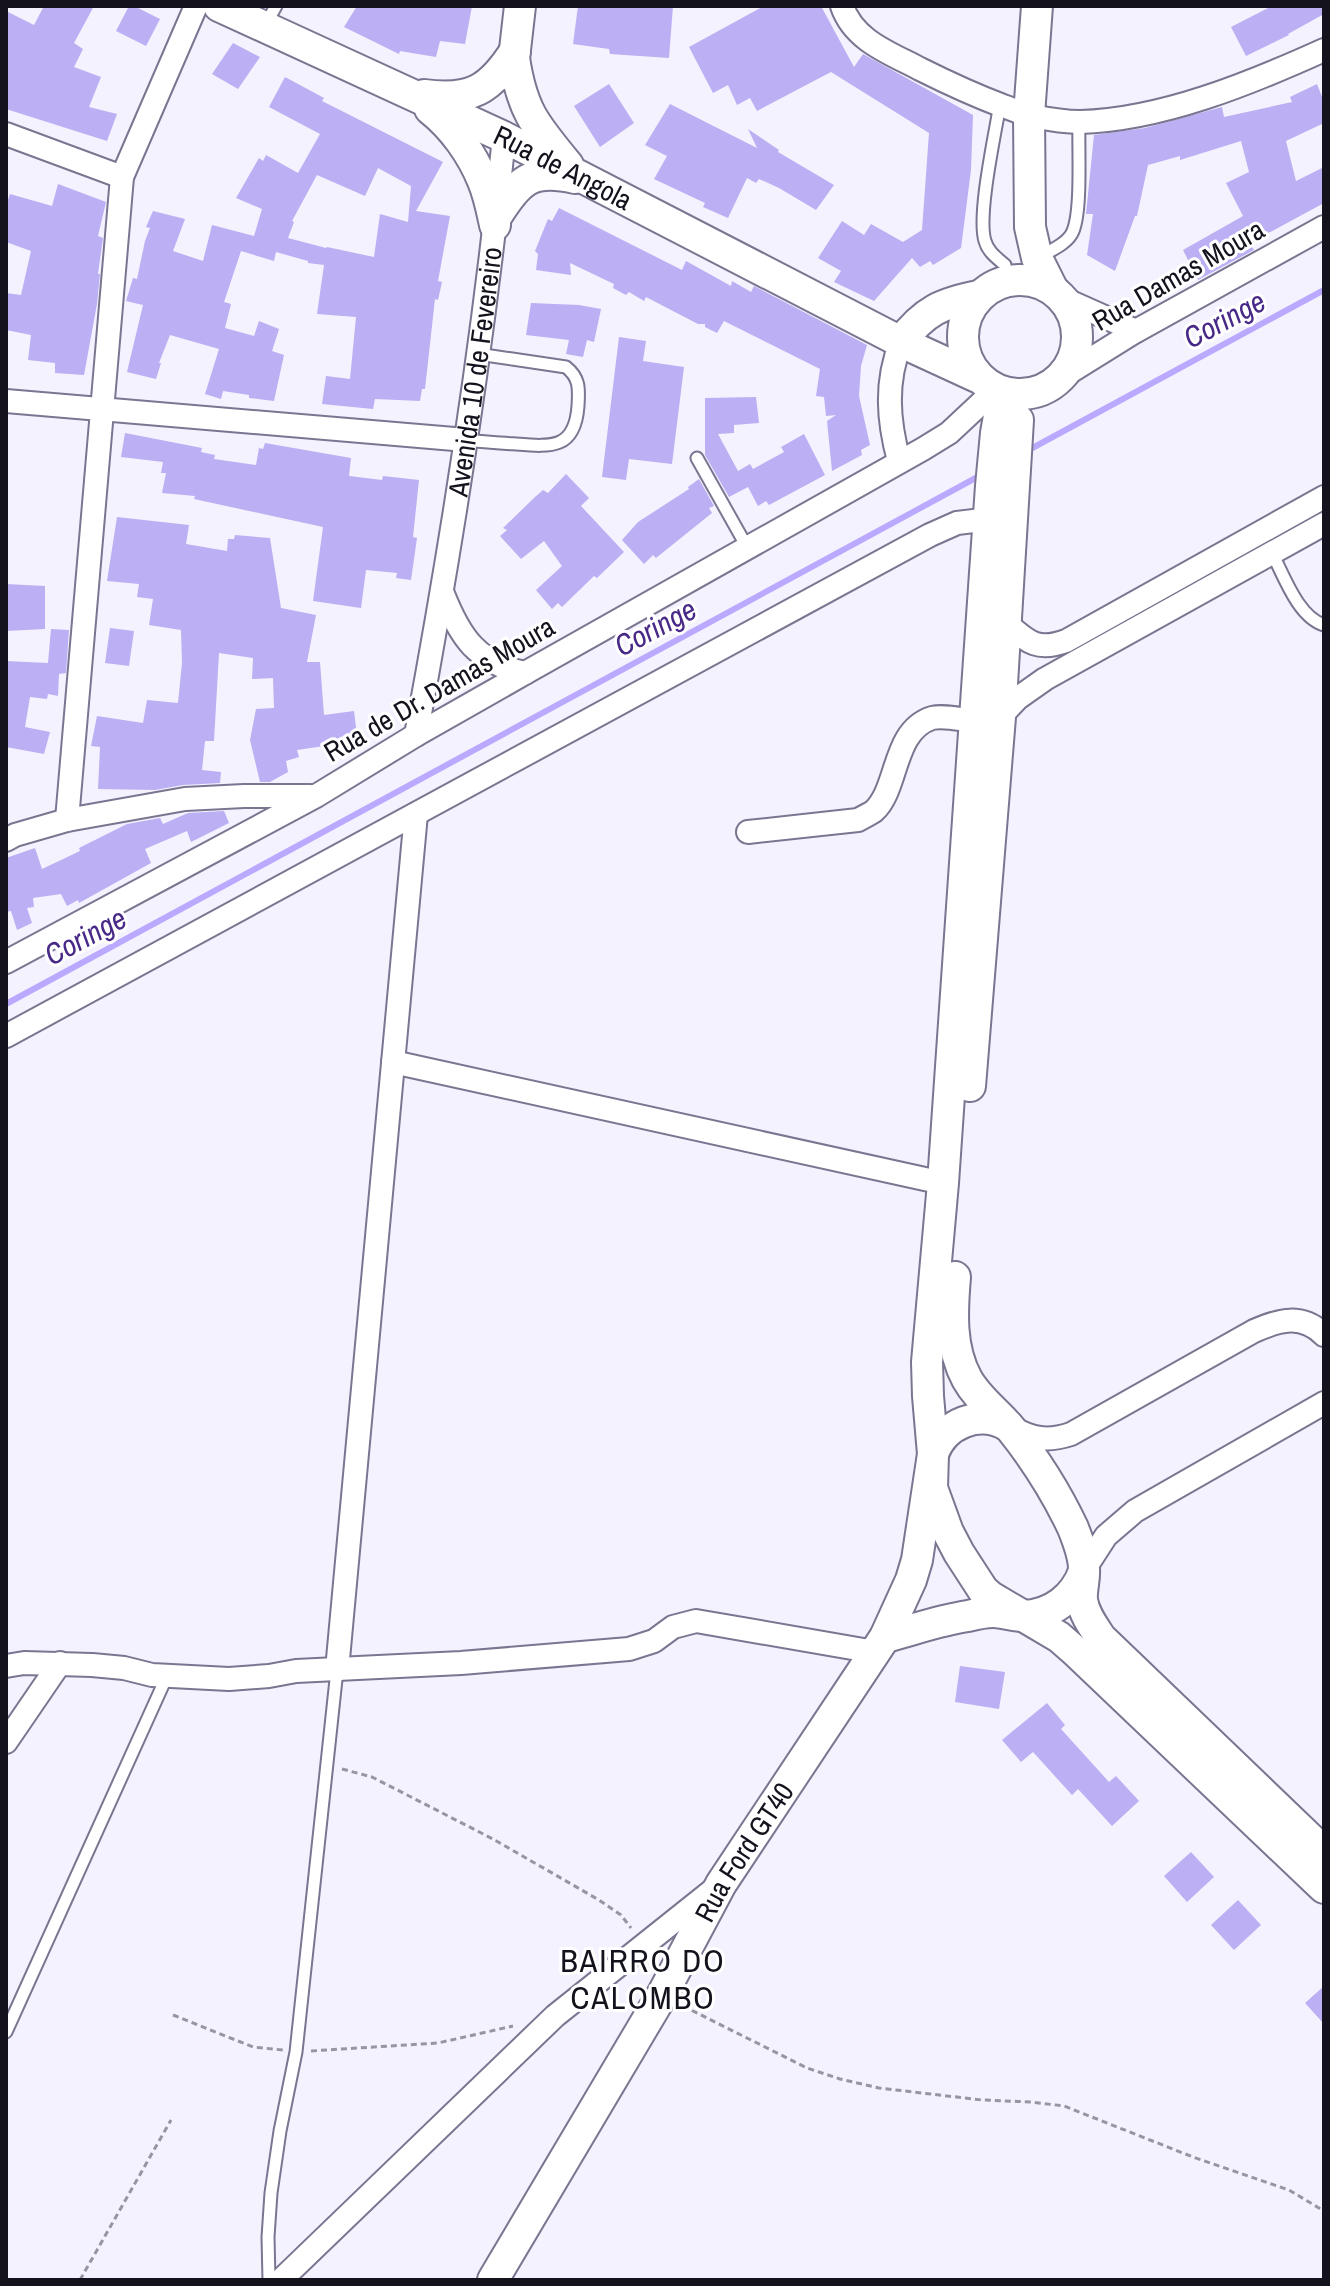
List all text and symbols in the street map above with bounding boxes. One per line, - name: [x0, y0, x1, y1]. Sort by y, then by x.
- street label: Rua de Angola: [488, 116, 639, 219]
- street label: Rua Damas Moura: [1085, 210, 1271, 340]
- street label: Avenida 10 de Fevereiro: [438, 245, 511, 500]
- water label: Coringe: [1176, 281, 1272, 357]
- water label: Coringe: [607, 589, 703, 665]
- street label: Rua de Dr. Damas Moura: [317, 607, 561, 771]
- water label: Coringe: [37, 898, 133, 974]
- street label: Rua Ford GT40: [685, 1775, 802, 1929]
- district label: BAIRRO DO CALOMBO: [560, 1939, 726, 2019]

